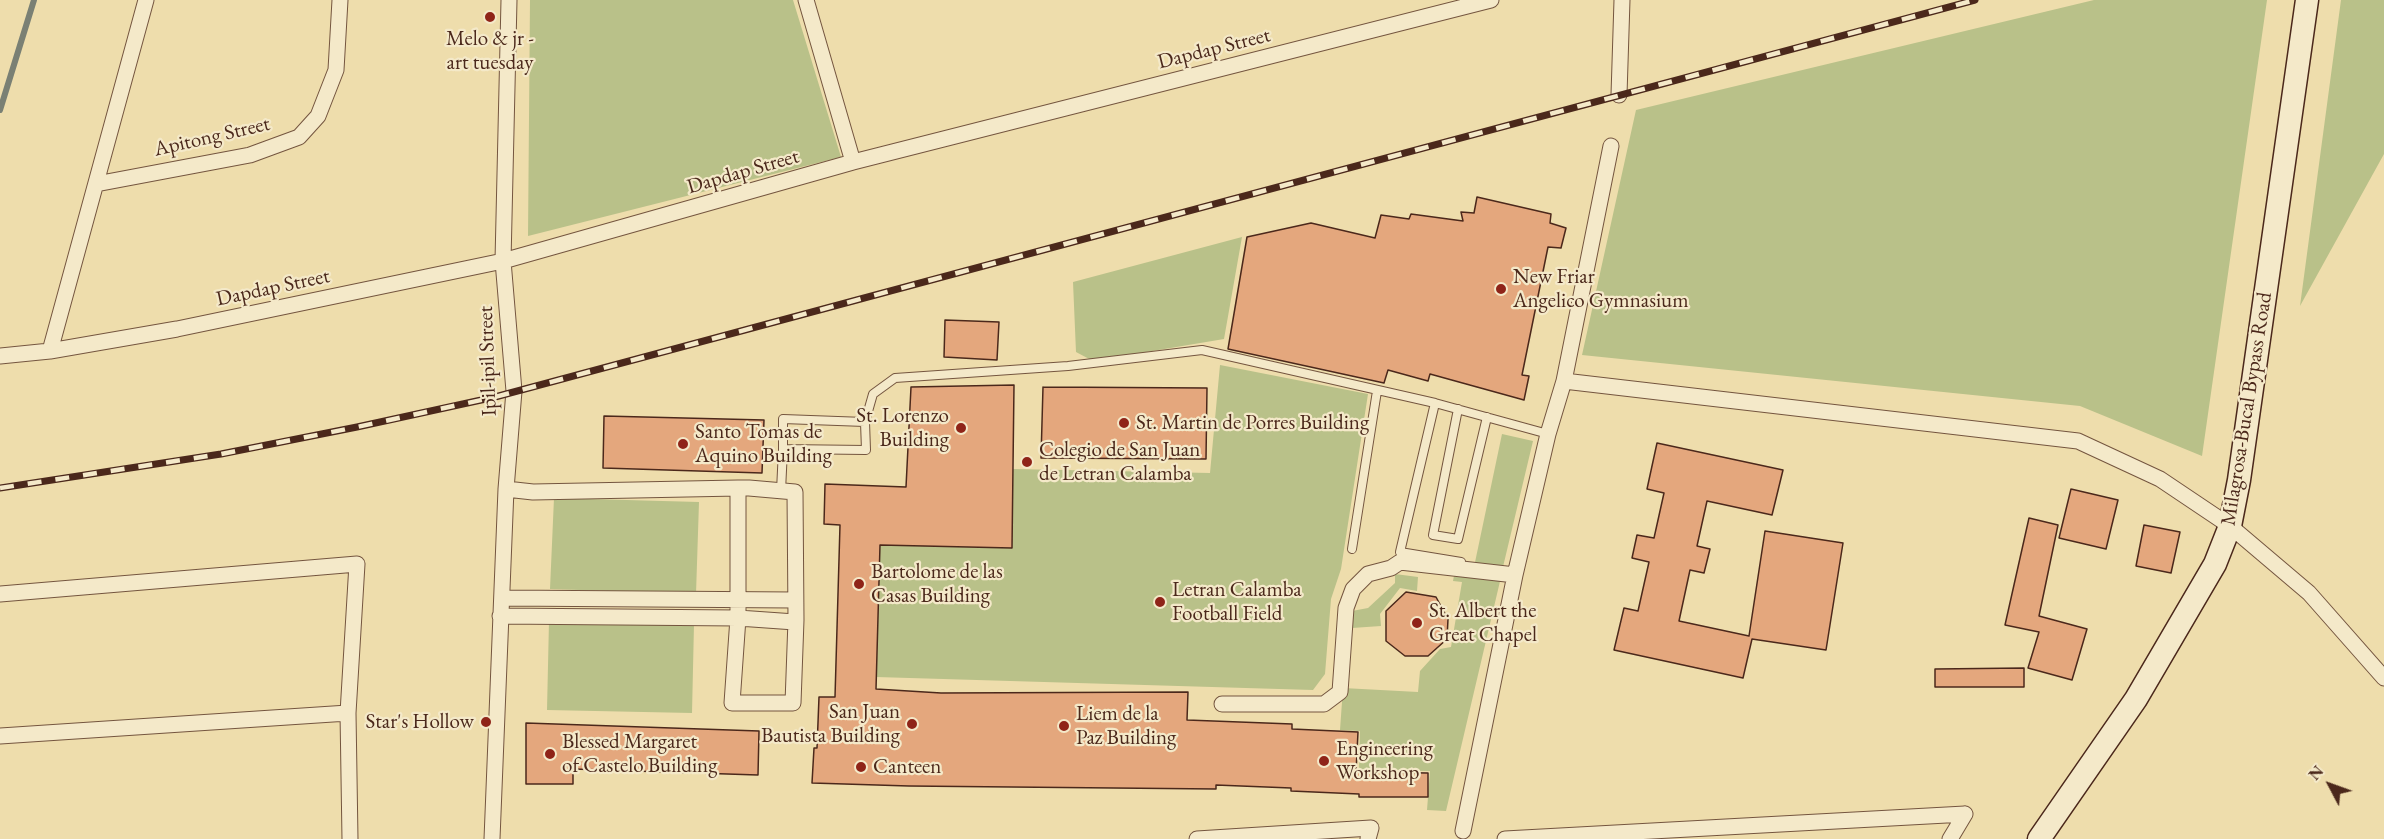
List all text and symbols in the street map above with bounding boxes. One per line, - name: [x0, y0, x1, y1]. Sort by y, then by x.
- marker: Melo & jr - art tuesday: [483, 10, 497, 24]
- street label: Dapdap Street: [1155, 23, 1273, 75]
- place label: Melo & jr - art tuesday: [446, 26, 534, 76]
- street label: Apitong Street: [152, 111, 272, 163]
- street label: Dapdap Street: [684, 144, 802, 200]
- street label: Dapdap Street: [214, 264, 332, 312]
- place label: New Friar Angelico Gymnasium: [1513, 264, 1688, 314]
- marker: New Friar Angelico Gymnasium: [1494, 282, 1508, 296]
- street label: Milagrosa-Bucal Bypass Road: [2216, 290, 2278, 528]
- street label: Ipil-ipil Street: [473, 305, 503, 417]
- place label: St. Lorenzo Building: [856, 403, 949, 453]
- place label: St. Martin de Porres Building: [1136, 410, 1369, 436]
- marker: St. Martin de Porres Building: [1117, 416, 1131, 430]
- place label: Santo Tomas de Aquino Building: [695, 419, 832, 469]
- marker: St. Lorenzo Building: [954, 421, 968, 435]
- marker: Santo Tomas de Aquino Building: [676, 437, 690, 451]
- place label: Colegio de San Juan de Letran Calamba: [1039, 437, 1200, 487]
- marker: Colegio de San Juan de Letran Calamba: [1020, 455, 1034, 469]
- place label: Bartolome de las Casas Building: [871, 559, 1003, 609]
- marker: Bartolome de las Casas Building: [852, 577, 866, 591]
- place label: Letran Calamba Football Field: [1172, 577, 1302, 627]
- marker: Letran Calamba Football Field: [1153, 595, 1167, 609]
- place label: St. Albert the Great Chapel: [1429, 598, 1537, 648]
- marker: St. Albert the Great Chapel: [1410, 616, 1424, 630]
- place label: San Juan Bautista Building: [761, 699, 900, 749]
- place label: Liem de la Paz Building: [1076, 701, 1176, 751]
- place label: Star's Hollow: [365, 709, 474, 735]
- marker: Star's Hollow: [479, 715, 493, 729]
- marker: San Juan Bautista Building: [905, 717, 919, 731]
- marker: Liem de la Paz Building: [1057, 719, 1071, 733]
- place label: Blessed Margaret of Castelo Building: [562, 729, 717, 779]
- place label: Engineering Workshop: [1336, 736, 1433, 786]
- marker: Blessed Margaret of Castelo Building: [543, 747, 557, 761]
- place label: Canteen: [873, 754, 941, 780]
- marker: Engineering Workshop: [1317, 754, 1331, 768]
- north arrow: [2300, 755, 2360, 815]
- marker: Canteen: [854, 760, 868, 774]
- text: N: [2304, 761, 2328, 785]

